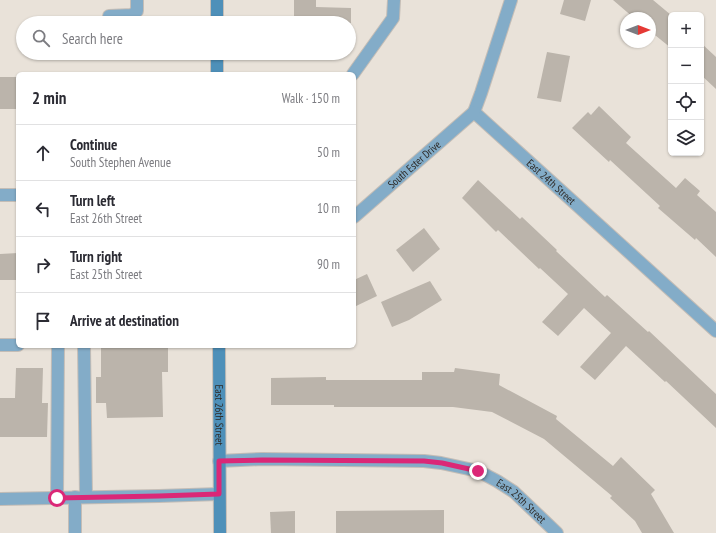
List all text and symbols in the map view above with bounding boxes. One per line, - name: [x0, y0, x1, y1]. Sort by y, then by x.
- north arrow: [620, 12, 656, 48]
- map controls: [668, 12, 704, 156]
- button: +: [668, 12, 704, 48]
- search box: [16, 16, 356, 60]
- icon: search: [30, 27, 52, 49]
- text: Search here: [62, 29, 123, 48]
- button: −: [668, 48, 704, 84]
- button: locate: [668, 84, 704, 120]
- text: 2 min: [32, 87, 66, 109]
- text: Walk · 150 m: [282, 90, 340, 107]
- button: layers: [668, 120, 704, 156]
- text: Continue: [70, 135, 117, 154]
- street label: South Ester Drive: [385, 137, 444, 191]
- icon: ahead: [32, 142, 54, 164]
- text: 50 m: [317, 144, 340, 161]
- text: South Stephen Avenue: [70, 154, 171, 171]
- street label: East 24th Street: [524, 156, 579, 208]
- text: Turn left: [70, 191, 115, 210]
- icon: left: [32, 198, 54, 220]
- text: 10 m: [317, 200, 340, 217]
- text: East 26th Street: [70, 210, 142, 227]
- text: Turn right: [70, 247, 122, 266]
- icon: right: [32, 254, 54, 276]
- text: 90 m: [317, 256, 340, 273]
- text: East 25th Street: [70, 266, 142, 283]
- icon: arrive: [32, 310, 54, 332]
- text: Arrive at destination: [70, 311, 179, 330]
- street label: East 26th Street: [212, 384, 227, 446]
- route end: [469, 462, 487, 480]
- street label: East 25th Street: [494, 476, 549, 526]
- route start: [48, 489, 66, 507]

